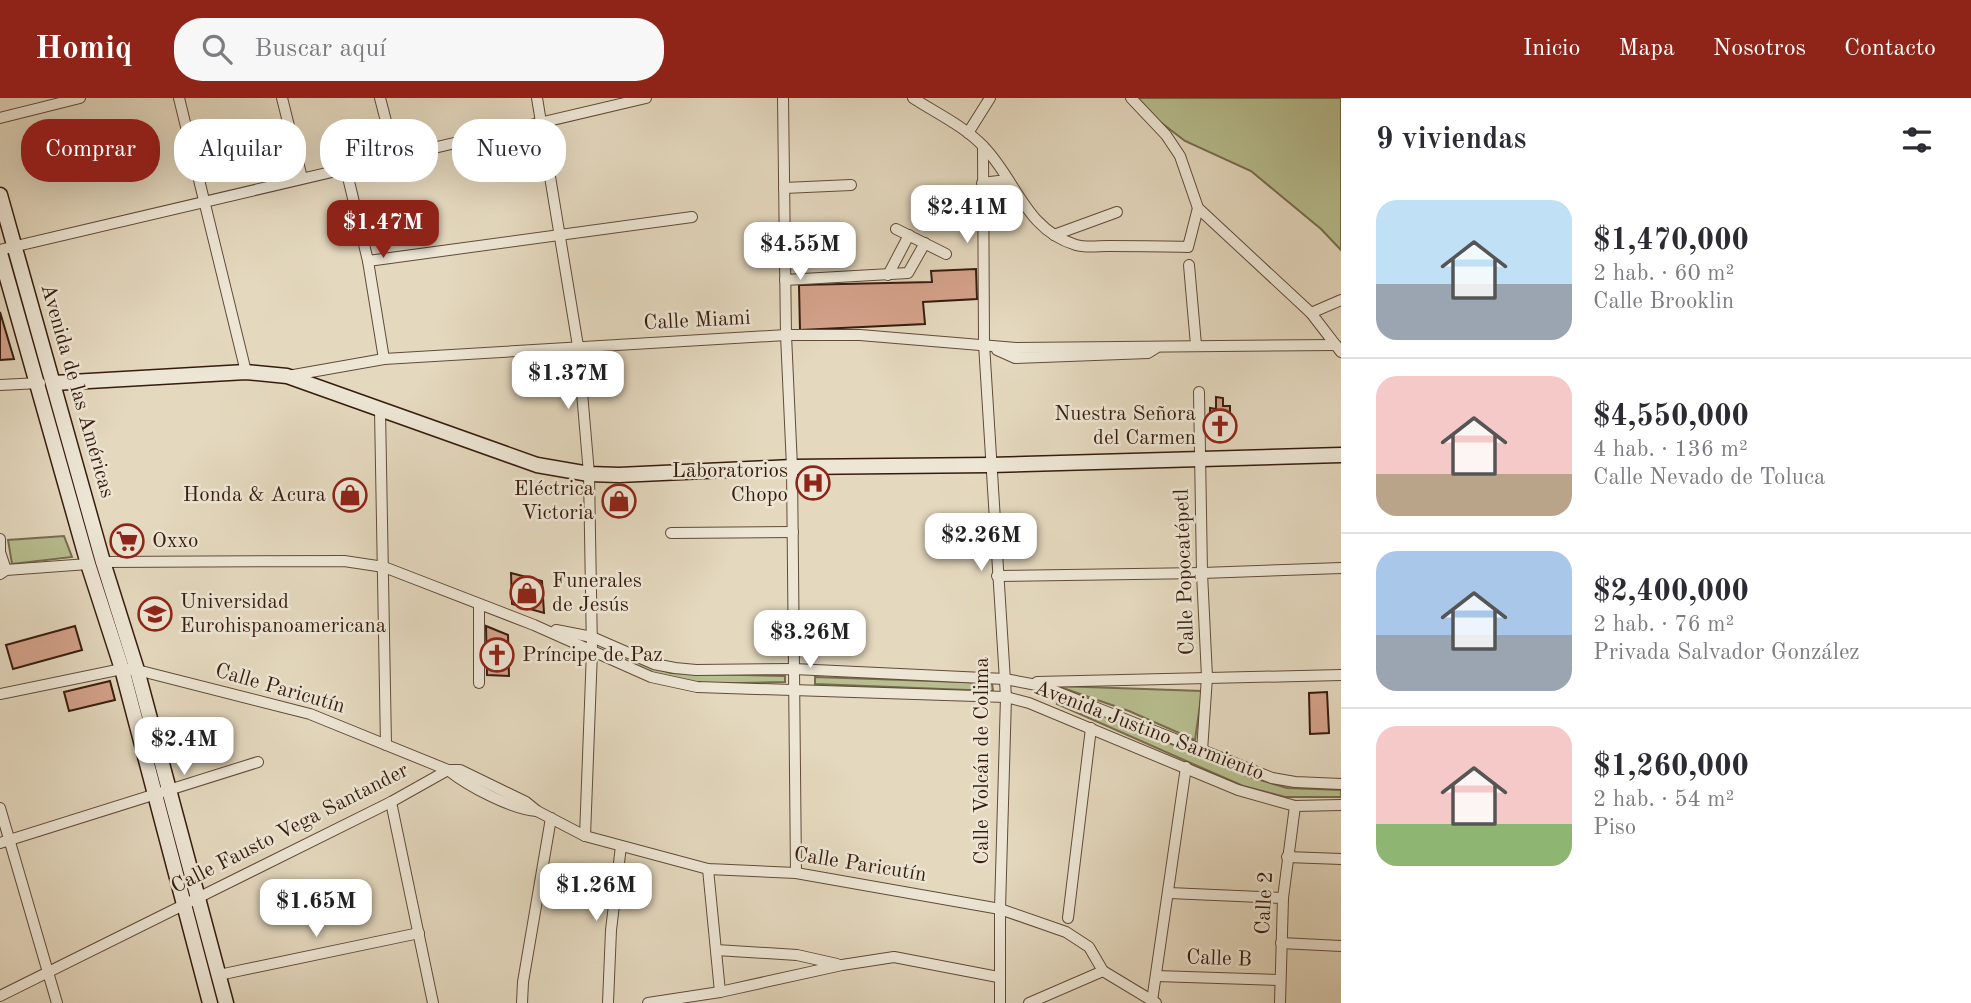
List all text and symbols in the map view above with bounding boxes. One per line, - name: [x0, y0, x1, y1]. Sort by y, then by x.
- search box: [174, 18, 664, 81]
- icon: search: [198, 30, 236, 68]
- text: Homiq: [35, 33, 132, 66]
- text: Buscar aquí: [254, 36, 386, 62]
- text: Inicio: [1523, 37, 1581, 61]
- text: Mapa: [1619, 37, 1675, 61]
- text: Nosotros: [1713, 37, 1806, 61]
- text: Contacto: [1844, 37, 1936, 61]
- chip: Comprar: [21, 119, 160, 182]
- chip: Alquilar: [174, 119, 306, 182]
- chip: Filtros: [320, 119, 438, 182]
- chip: Nuevo: [452, 119, 566, 182]
- icon: filters: [1898, 121, 1936, 159]
- text: 9 viviendas: [1376, 125, 1526, 155]
- pin: $2.41M: [910, 186, 1024, 245]
- text: $2.41M: [927, 196, 1007, 219]
- pin: $1.47M: [326, 200, 440, 260]
- text: $1.47M: [343, 211, 423, 234]
- pin: $4.55M: [743, 222, 857, 282]
- text: $1,470,000: [1593, 226, 1749, 256]
- icon: home: [1432, 228, 1516, 312]
- text: $4.55M: [760, 233, 840, 256]
- text: 2 hab. · 60 m²: [1593, 262, 1734, 285]
- street label: Avenida de las Américas: [36, 282, 118, 500]
- text: Calle Brooklin: [1593, 290, 1734, 313]
- street label: Calle Miami: [643, 308, 751, 334]
- pin: $1.37M: [511, 352, 625, 411]
- text: $1.37M: [528, 362, 608, 385]
- text: $4,550,000: [1593, 402, 1749, 432]
- place label: Nuestra Señora del Carmen: [1054, 404, 1196, 449]
- icon: home: [1432, 404, 1516, 488]
- church icon: Nuestra Señora del Carmen: [1201, 407, 1239, 445]
- text: 4 hab. · 136 m²: [1593, 438, 1748, 461]
- place label: Laboratorios Chopo: [672, 461, 788, 506]
- hospital icon: Laboratorios Chopo: [794, 464, 832, 502]
- text: Calle Nevado de Toluca: [1593, 466, 1825, 489]
- shop icon: Honda & Acura: [331, 476, 369, 514]
- place label: Eléctrica Victoria: [514, 479, 594, 524]
- shop icon: Eléctrica Victoria: [600, 482, 638, 520]
- place label: Honda & Acura: [183, 485, 326, 506]
- street label: Calle Popocatépetl: [1172, 488, 1198, 655]
- pin: $2.26M: [924, 514, 1038, 573]
- supermarket icon: Oxxo: [108, 522, 146, 560]
- text: $2.26M: [941, 524, 1021, 547]
- place label: Oxxo: [152, 531, 198, 552]
- place label: Funerales de Jesús: [552, 571, 642, 616]
- shop icon: Funerales de Jesús: [508, 574, 546, 612]
- text: $2,400,000: [1593, 577, 1749, 607]
- icon: home: [1432, 579, 1516, 663]
- place label: Universidad Eurohispanoamericana: [180, 592, 386, 637]
- school or university icon: Universidad Eurohispanoamericana: [136, 595, 174, 633]
- pin: $3.26M: [753, 610, 867, 670]
- text: 2 hab. · 76 m²: [1593, 613, 1734, 636]
- text: $3.26M: [770, 621, 850, 644]
- church icon: Príncipe de Paz: [478, 636, 516, 674]
- text: Privada Salvador González: [1593, 641, 1860, 664]
- place label: Príncipe de Paz: [522, 645, 663, 666]
- street label: Calle Volcán de Colima: [972, 657, 993, 865]
- street label: Calle Paricutín: [213, 660, 347, 718]
- street label: Avenida Justino Sarmiento: [1031, 677, 1267, 785]
- pin: $2.4M: [135, 718, 233, 777]
- text: $2.4M: [151, 728, 217, 751]
- text: $1,260,000: [1593, 752, 1749, 782]
- icon: home: [1432, 754, 1516, 838]
- street label: Calle Fausto Vega Santander: [168, 760, 412, 898]
- text: 2 hab. · 54 m²: [1593, 788, 1734, 811]
- text: Piso: [1593, 816, 1636, 839]
- street label: Calle Paricutín: [792, 844, 928, 886]
- pin: $1.26M: [539, 864, 653, 923]
- street label: Calle 2: [1253, 871, 1277, 935]
- text: $1.26M: [556, 874, 636, 897]
- pin: $1.65M: [259, 880, 373, 939]
- text: $1.65M: [276, 890, 356, 913]
- street label: Calle B: [1186, 947, 1252, 971]

